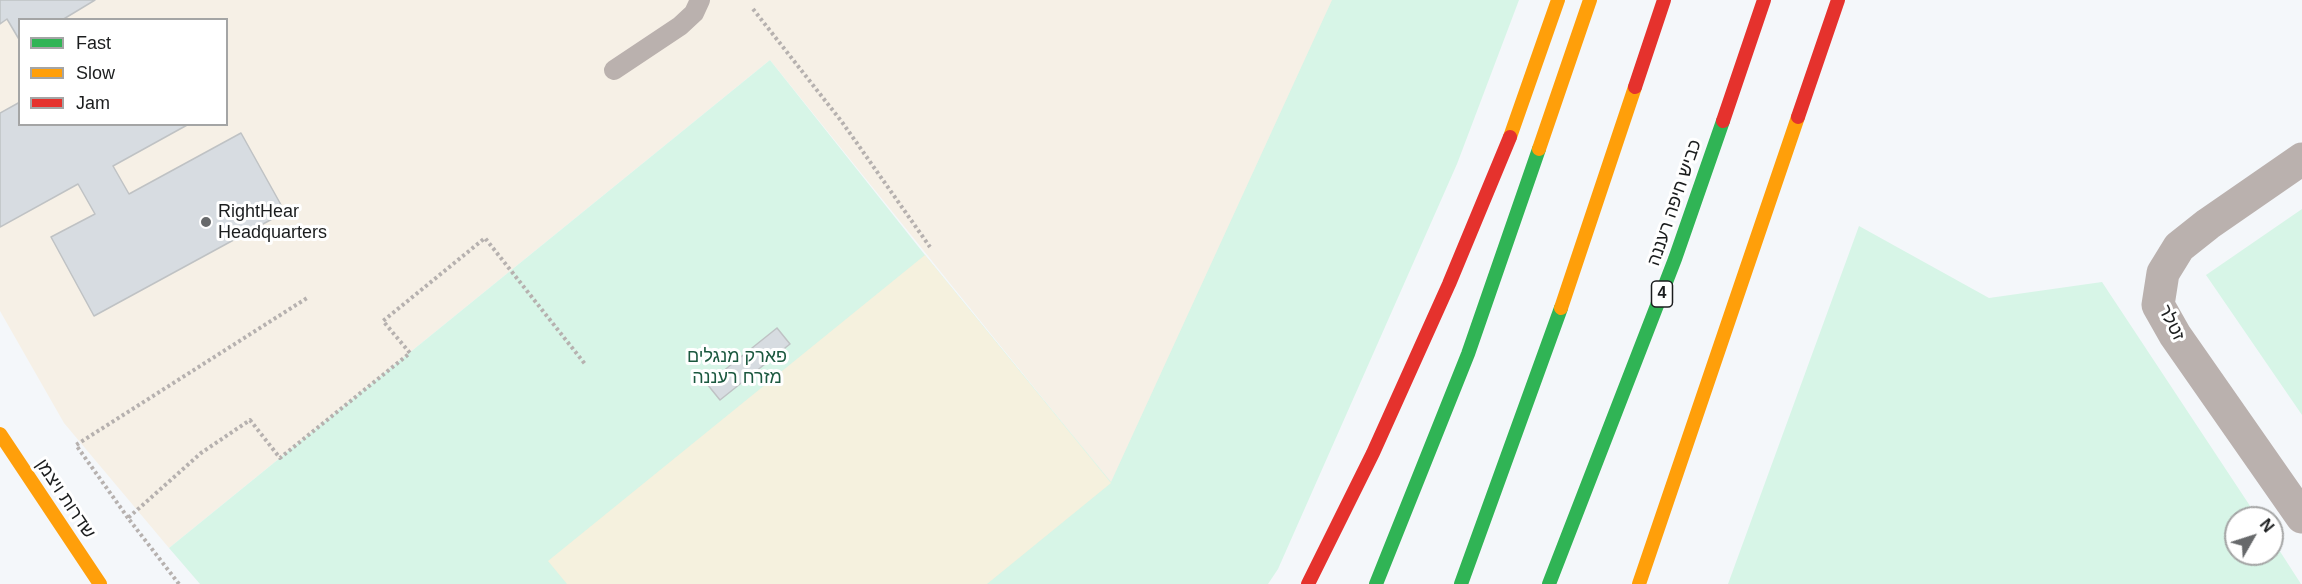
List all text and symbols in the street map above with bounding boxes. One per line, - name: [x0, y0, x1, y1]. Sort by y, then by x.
- legend: [18, 18, 228, 126]
- text: Fast: [76, 33, 111, 53]
- text: Slow: [76, 63, 115, 83]
- text: Jam: [76, 93, 110, 113]
- street label: כביש חיפה רעננה: [1643, 137, 1707, 269]
- place label: RightHear Headquarters: [218, 201, 327, 244]
- marker: RightHear Headquarters: [199, 215, 213, 229]
- road number: 4: [1652, 281, 1672, 307]
- street label: זטלר: [2153, 302, 2189, 344]
- park label: פארק מנגלים מזרח רעננה: [687, 346, 787, 388]
- street label: שדרות ויצמן: [31, 455, 99, 543]
- north arrow: [2224, 506, 2284, 566]
- text: N: [2257, 516, 2277, 535]

